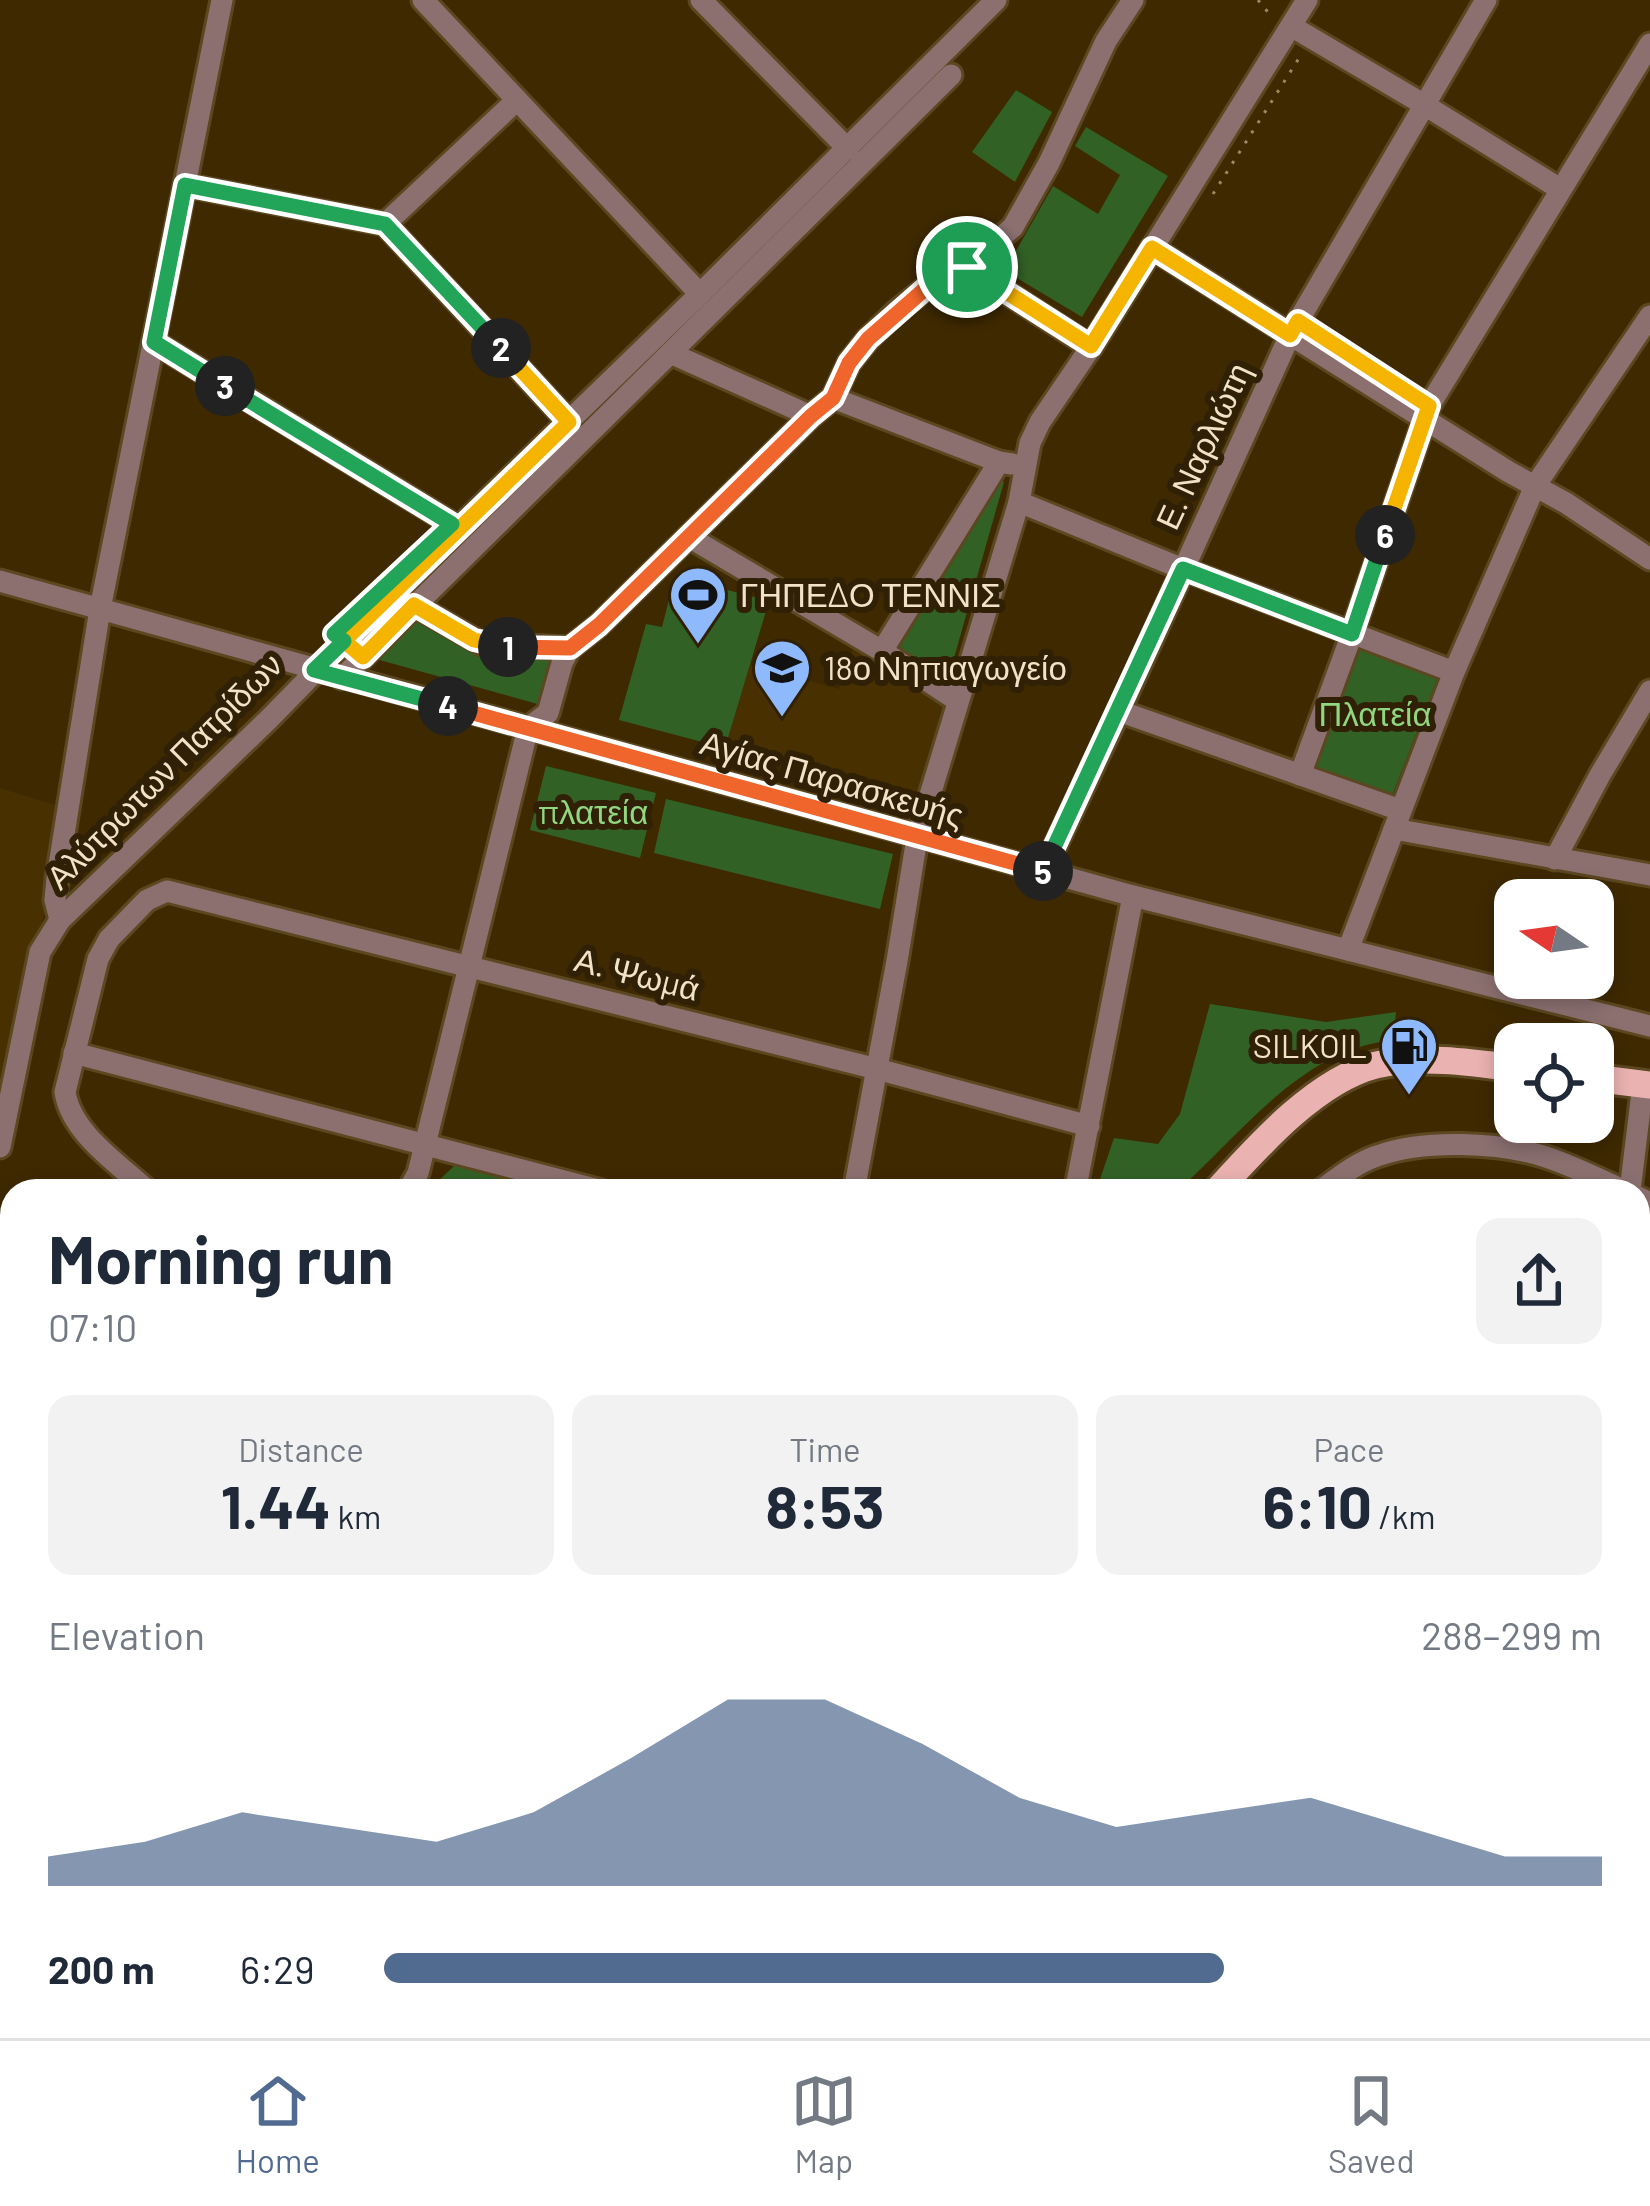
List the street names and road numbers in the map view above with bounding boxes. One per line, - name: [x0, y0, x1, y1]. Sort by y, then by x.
- street label: Ε. Ναρλιώτη: [1146, 356, 1258, 535]
- street label: Αλύτρωτων Πατρίδων: [37, 644, 290, 897]
- street label: Αγίας Παρασκευής: [696, 721, 968, 835]
- street label: Α. Ψωμά: [571, 938, 704, 1008]

